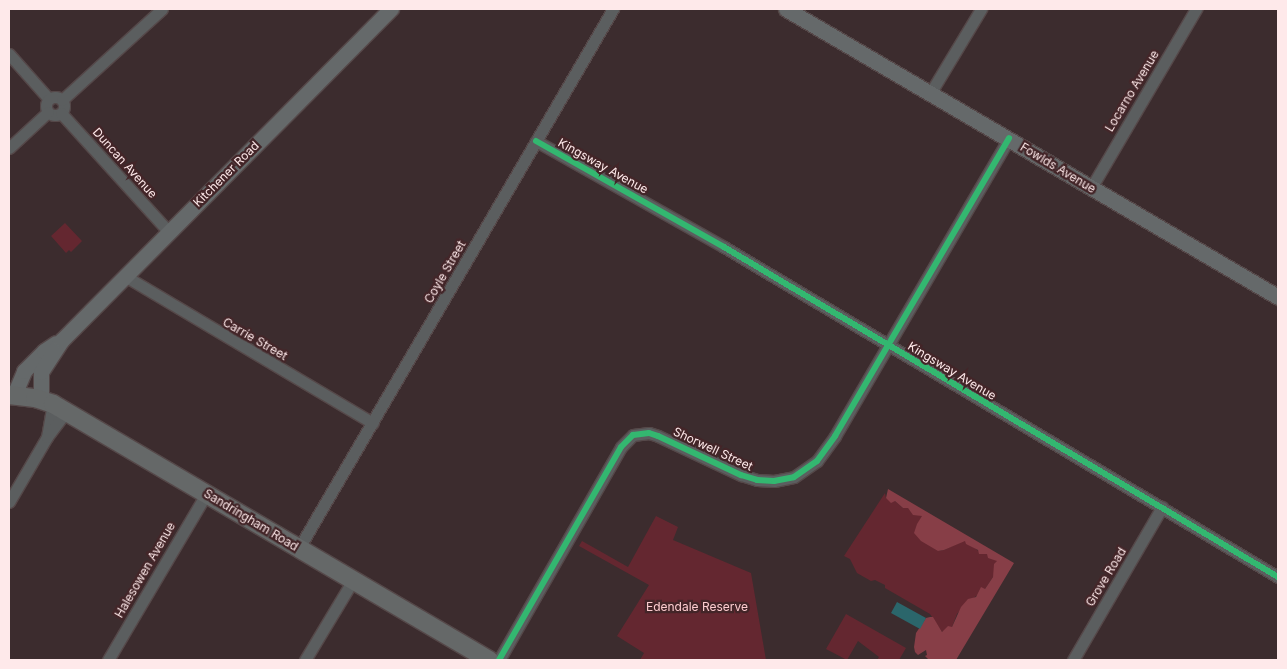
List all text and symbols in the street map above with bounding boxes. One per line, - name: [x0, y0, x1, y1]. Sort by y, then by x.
- street label: Locarno Avenue: [1102, 48, 1162, 134]
- street label: Duncan Avenue: [90, 125, 160, 201]
- street label: Kingsway Avenue: [556, 135, 650, 197]
- street label: Kitchener Road: [190, 138, 262, 210]
- street label: Fowlds Avenue: [1018, 140, 1098, 196]
- street label: Coyle Street: [421, 238, 469, 306]
- street label: Carrie Street: [220, 315, 290, 363]
- street label: Kingsway Avenue: [905, 339, 999, 403]
- street label: Shorwell Street: [671, 424, 755, 474]
- street label: Sandringham Road: [201, 486, 301, 554]
- street label: Halesowen Avenue: [112, 520, 178, 620]
- street label: Grove Road: [1083, 545, 1129, 609]
- park label: Edendale Reserve: [646, 600, 748, 614]

